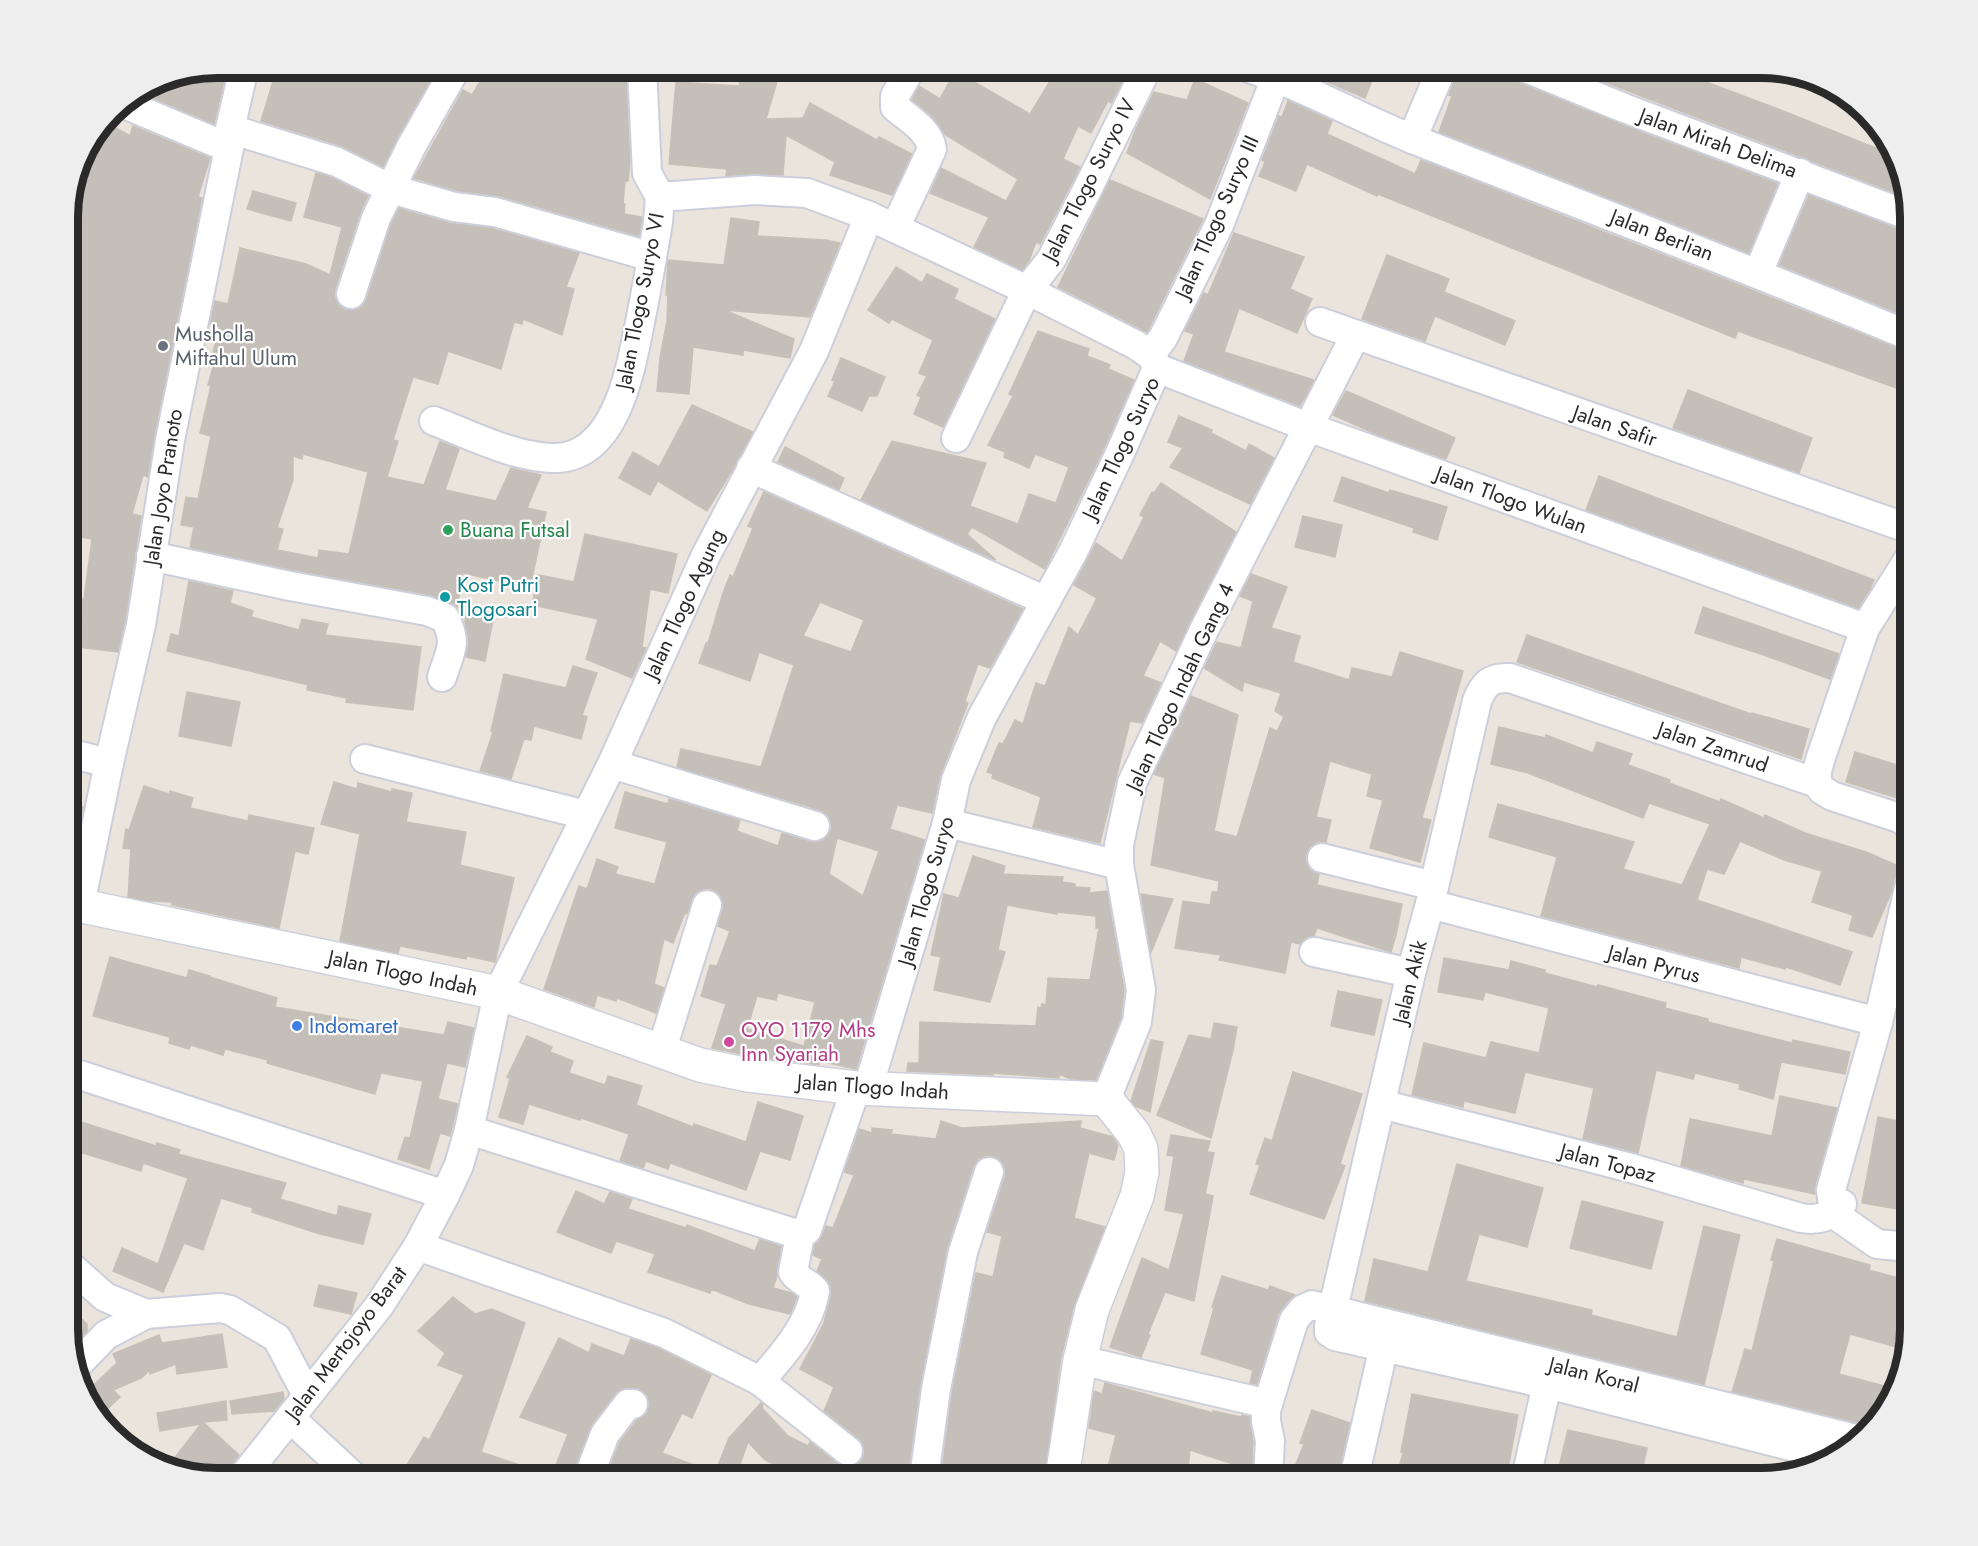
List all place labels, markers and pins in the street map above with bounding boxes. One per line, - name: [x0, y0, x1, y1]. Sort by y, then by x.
- place label: Musholla Miftahul Ulum: [175, 319, 297, 373]
- marker: Musholla Miftahul Ulum: [156, 339, 170, 353]
- place label: Buana Futsal: [460, 515, 570, 545]
- marker: Buana Futsal: [441, 523, 455, 537]
- place label: Kost Putri Tlogosari: [457, 570, 539, 624]
- marker: Kost Putri Tlogosari: [438, 590, 452, 604]
- place label: Indomaret: [309, 1011, 398, 1041]
- place label: OYO 1179 Mhs Inn Syariah: [741, 1015, 875, 1069]
- marker: Indomaret: [290, 1019, 304, 1033]
- marker: OYO 1179 Mhs Inn Syariah: [722, 1035, 736, 1049]

